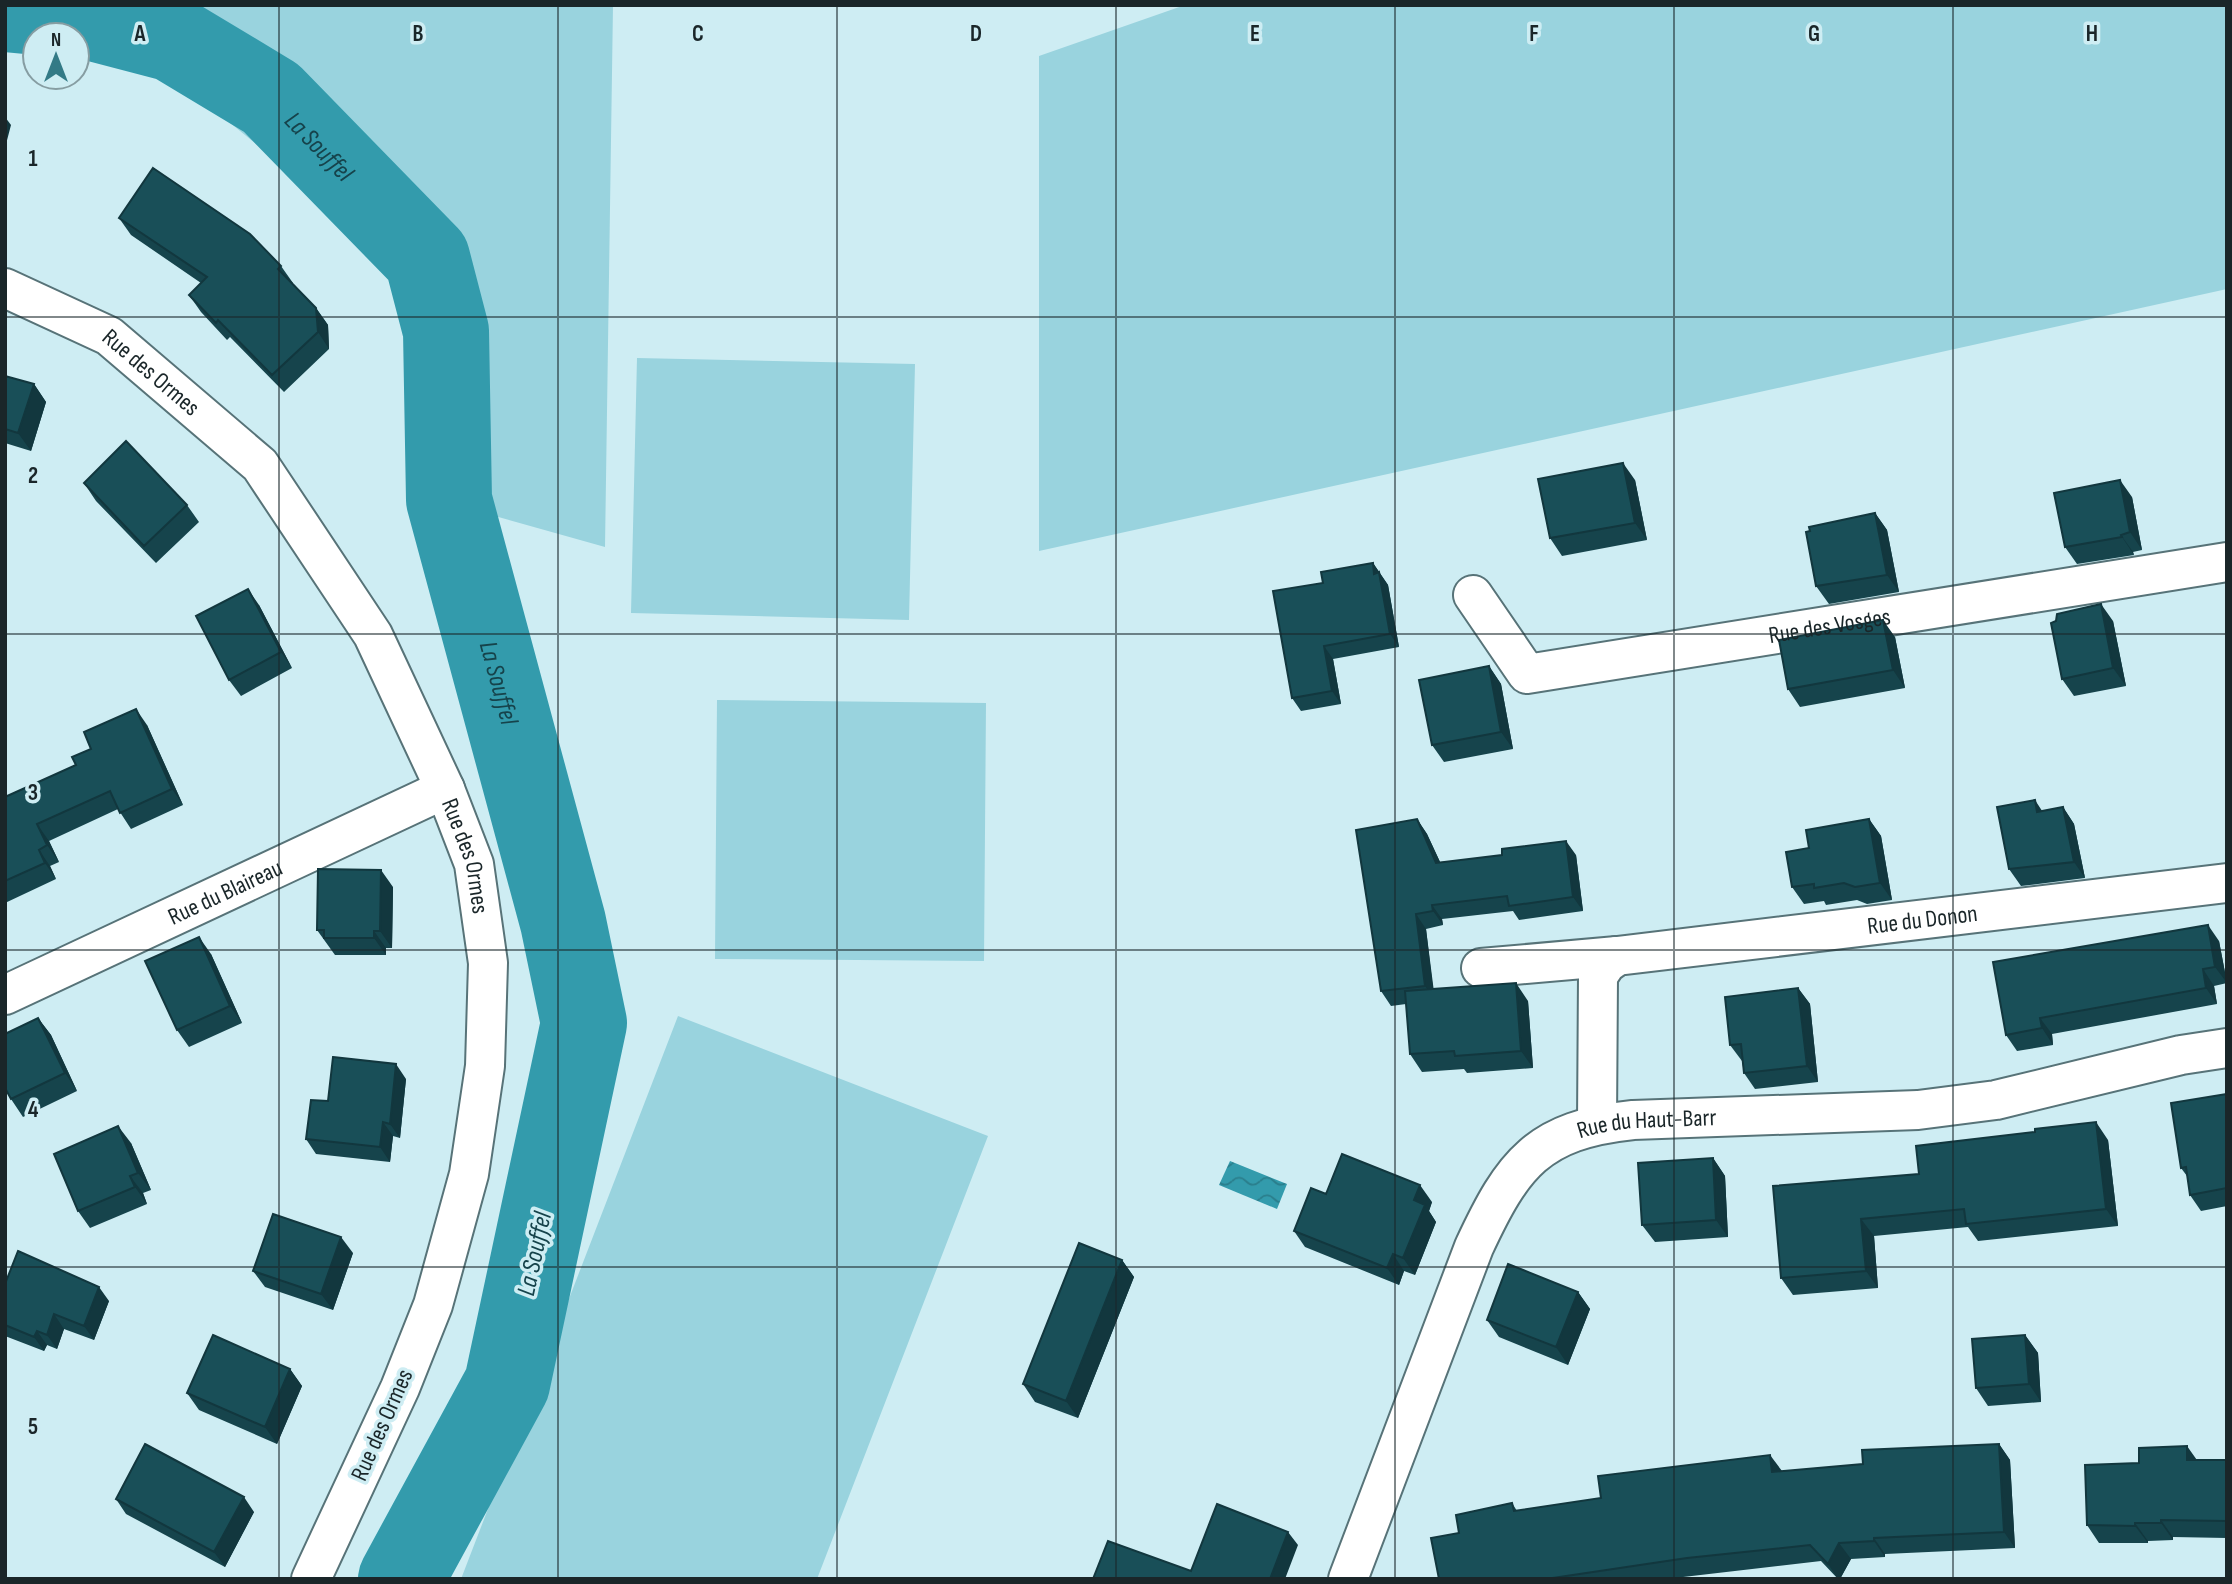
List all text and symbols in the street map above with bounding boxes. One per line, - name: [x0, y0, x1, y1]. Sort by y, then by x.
- text: A: [134, 20, 147, 48]
- text: B: [413, 20, 424, 48]
- text: C: [692, 20, 704, 48]
- text: D: [970, 20, 982, 48]
- text: E: [1250, 20, 1260, 48]
- text: F: [1529, 20, 1539, 48]
- text: G: [1808, 20, 1820, 48]
- text: H: [2086, 20, 2098, 48]
- north arrow: [21, 21, 91, 91]
- text: N: [51, 29, 61, 52]
- water label: La Souffel: [278, 106, 360, 189]
- text: 1: [28, 145, 38, 173]
- street label: Rue des Ormes: [96, 322, 206, 422]
- text: 2: [28, 462, 38, 490]
- street label: Rue des Vosges: [1766, 602, 1892, 650]
- water label: La Souffel: [472, 638, 525, 729]
- text: 3: [28, 779, 38, 807]
- street label: Rue des Ormes: [435, 794, 495, 915]
- street label: Rue du Blaireau: [163, 853, 287, 931]
- street label: Rue du Donon: [1866, 898, 1979, 940]
- text: 4: [28, 1096, 39, 1124]
- street label: Rue du Haut-Barr: [1573, 1103, 1717, 1145]
- water label: La Souffel: [511, 1208, 559, 1299]
- street label: Rue des Ormes: [345, 1365, 419, 1485]
- text: 5: [28, 1413, 38, 1441]

